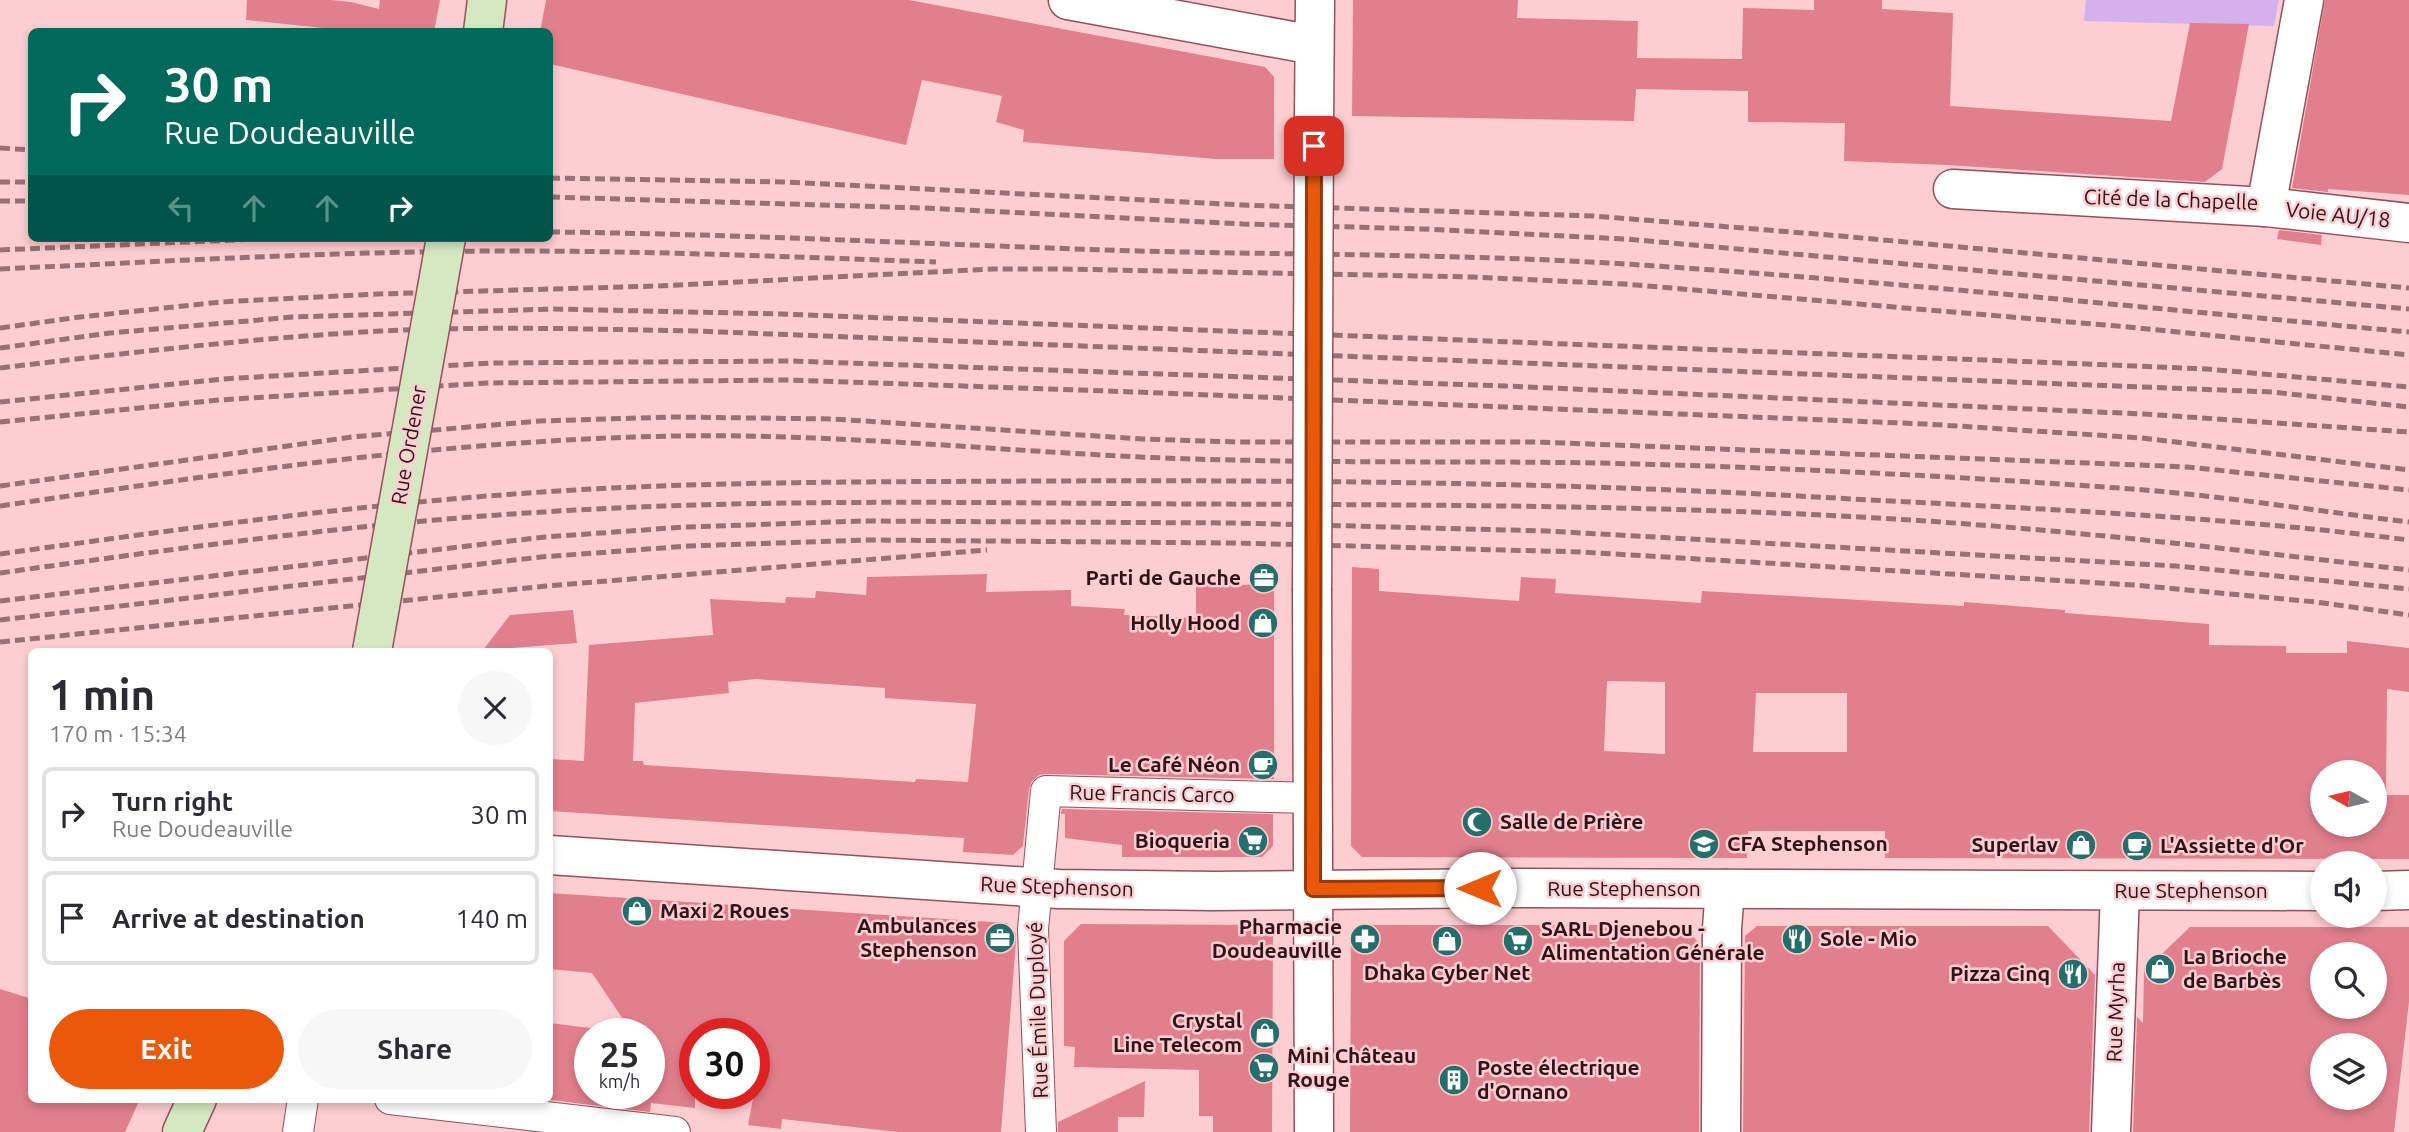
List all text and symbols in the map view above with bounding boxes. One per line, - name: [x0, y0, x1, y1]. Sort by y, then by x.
- icon: right: [49, 56, 140, 147]
- text: 30 m: [164, 56, 273, 111]
- text: Rue Doudeauville: [164, 114, 416, 150]
- pin: [1284, 116, 1344, 176]
- icon: arrive: [1295, 127, 1333, 165]
- street label: Cité de la Chapelle: [2083, 184, 2259, 214]
- icon: left: [162, 189, 200, 227]
- icon: ahead: [235, 189, 273, 227]
- icon: ahead: [308, 189, 346, 227]
- icon: right: [381, 189, 419, 227]
- street label: Voie AU/18: [2285, 197, 2392, 231]
- street label: Rue Ordener: [386, 383, 430, 507]
- office icon: Parti de Gauche: [1247, 561, 1281, 595]
- place label: Parti de Gauche: [1086, 565, 1241, 589]
- shop icon: Holly Hood: [1246, 606, 1280, 640]
- place label: Holly Hood: [1130, 610, 1240, 634]
- text: 1 min: [49, 671, 155, 718]
- button: close: [458, 671, 532, 745]
- text: 170 m · 15:34: [49, 721, 187, 746]
- cafe icon: Le Café Néon: [1246, 748, 1280, 782]
- place label: Le Café Néon: [1108, 752, 1240, 776]
- north arrow: [2310, 760, 2387, 836]
- map controls: [2310, 760, 2387, 1110]
- street label: Rue Francis Carco: [1069, 780, 1235, 806]
- text: Turn right: [112, 787, 233, 816]
- icon: right: [53, 795, 91, 833]
- text: 30 m: [470, 800, 528, 829]
- mosque icon: Salle de Prière: [1460, 805, 1494, 839]
- place label: Salle de Prière: [1500, 809, 1643, 833]
- text: Rue Doudeauville: [112, 816, 293, 841]
- supermarket icon: Bioqueria: [1236, 824, 1270, 858]
- school or university icon: CFA Stephenson: [1687, 827, 1721, 861]
- place label: Bioqueria: [1135, 828, 1230, 852]
- shop icon: Superlav: [2064, 828, 2098, 862]
- cafe icon: L'Assiette d'Or: [2120, 829, 2154, 863]
- place label: CFA Stephenson: [1727, 831, 1888, 855]
- place label: Superlav: [1971, 832, 2058, 856]
- place label: L'Assiette d'Or: [2160, 833, 2304, 857]
- position arrow: [1443, 851, 1517, 925]
- button: sound: [2310, 851, 2387, 928]
- street label: Rue Stephenson: [980, 871, 1134, 901]
- street label: Rue Stephenson: [1547, 876, 1701, 900]
- street label: Rue Stephenson: [2114, 878, 2268, 902]
- shop icon: Maxi 2 Roues: [620, 894, 654, 928]
- place label: Maxi 2 Roues: [660, 898, 790, 922]
- icon: arrive: [53, 899, 91, 937]
- text: Arrive at destination: [112, 904, 365, 933]
- text: 140 m: [456, 904, 528, 933]
- place label: Ambulances Stephenson: [857, 913, 977, 961]
- place label: Pharmacie Doudeauville: [1212, 914, 1342, 962]
- place label: SARL Djenebou - Alimentation Générale: [1541, 916, 1765, 964]
- office icon: Ambulances Stephenson: [983, 921, 1017, 955]
- street label: Rue Émile Duployé: [1022, 921, 1052, 1099]
- pharmacy icon: Pharmacie Doudeauville: [1348, 922, 1382, 956]
- restaurant icon: Sole - Mio: [1780, 922, 1814, 956]
- shop icon: Dhaka Cyber Net: [1430, 924, 1464, 958]
- supermarket icon: SARL Djenebou - Alimentation Générale: [1501, 924, 1535, 958]
- place label: Sole - Mio: [1820, 926, 1917, 950]
- button: search: [2310, 942, 2387, 1019]
- place label: La Brioche de Barbès: [2183, 944, 2287, 992]
- shop icon: La Brioche de Barbès: [2143, 952, 2177, 986]
- restaurant icon: Pizza Cinq: [2056, 957, 2090, 991]
- place label: Dhaka Cyber Net: [1364, 960, 1530, 984]
- place label: Pizza Cinq: [1950, 961, 2050, 985]
- street label: Rue Myrha: [2101, 961, 2129, 1063]
- place label: Crystal Line Telecom: [1113, 1008, 1242, 1056]
- button: Exit: [49, 1009, 284, 1089]
- button: Share: [298, 1009, 532, 1089]
- shop icon: Crystal Line Telecom: [1248, 1016, 1282, 1050]
- speed limit sign: 30: [679, 1018, 770, 1109]
- button: layers: [2310, 1033, 2387, 1110]
- text: 25: [600, 1034, 639, 1074]
- place label: Mini Château Rouge: [1287, 1043, 1416, 1091]
- supermarket icon: Mini Château Rouge: [1247, 1051, 1281, 1085]
- place label: Poste électrique d'Ornano: [1477, 1055, 1640, 1103]
- building icon: Poste électrique d'Ornano: [1437, 1063, 1471, 1097]
- text: km/h: [599, 1071, 640, 1091]

